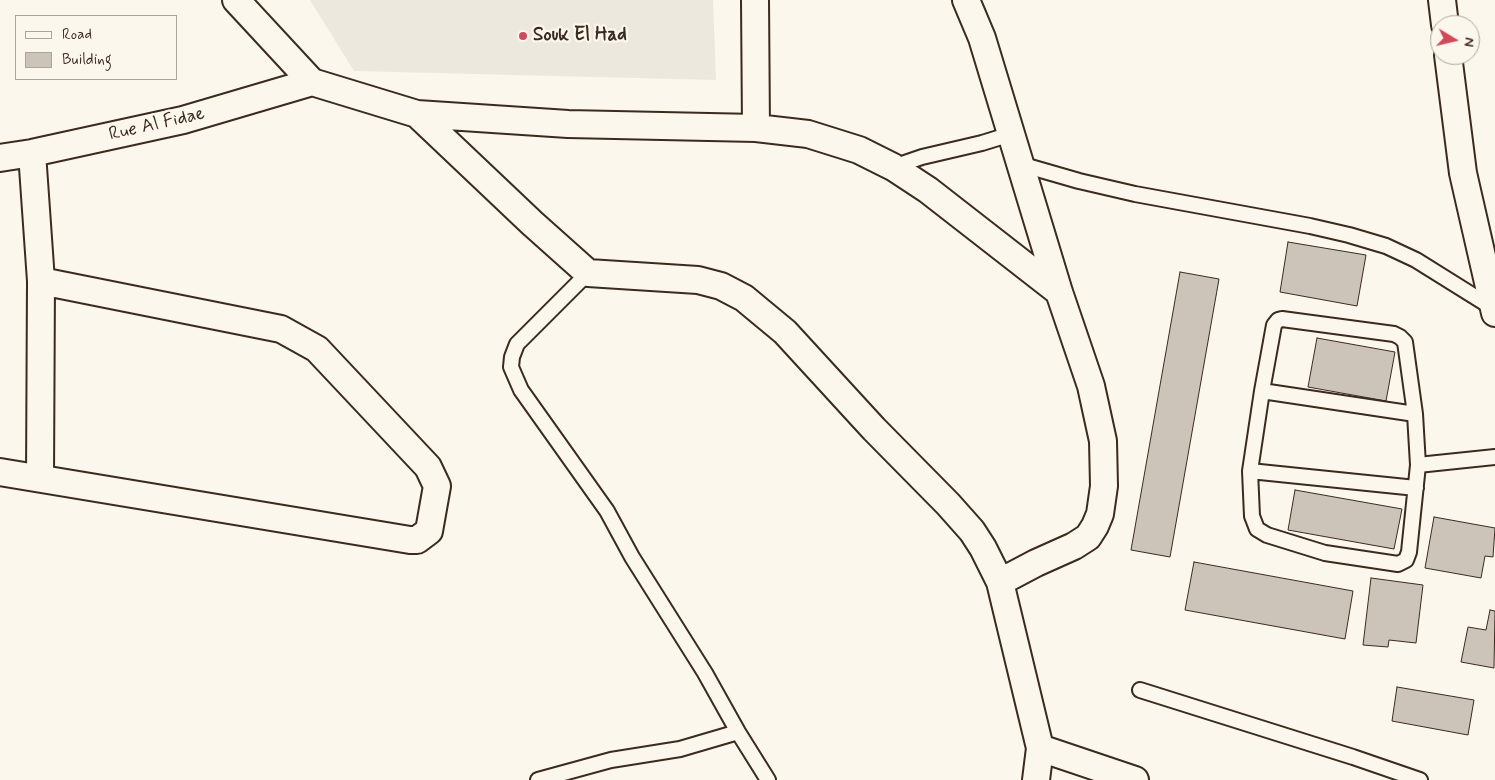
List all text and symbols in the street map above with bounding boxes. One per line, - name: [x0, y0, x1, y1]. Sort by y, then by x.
- legend: [15, 15, 178, 80]
- north arrow: [1430, 15, 1480, 65]
- text: Road: [62, 25, 92, 45]
- place label: Souk El Had: [533, 25, 627, 47]
- marker: Souk El Had: [517, 30, 529, 42]
- text: N: [1459, 36, 1478, 48]
- text: Building: [62, 50, 112, 70]
- street label: Rue Al Fidae: [107, 103, 207, 147]

